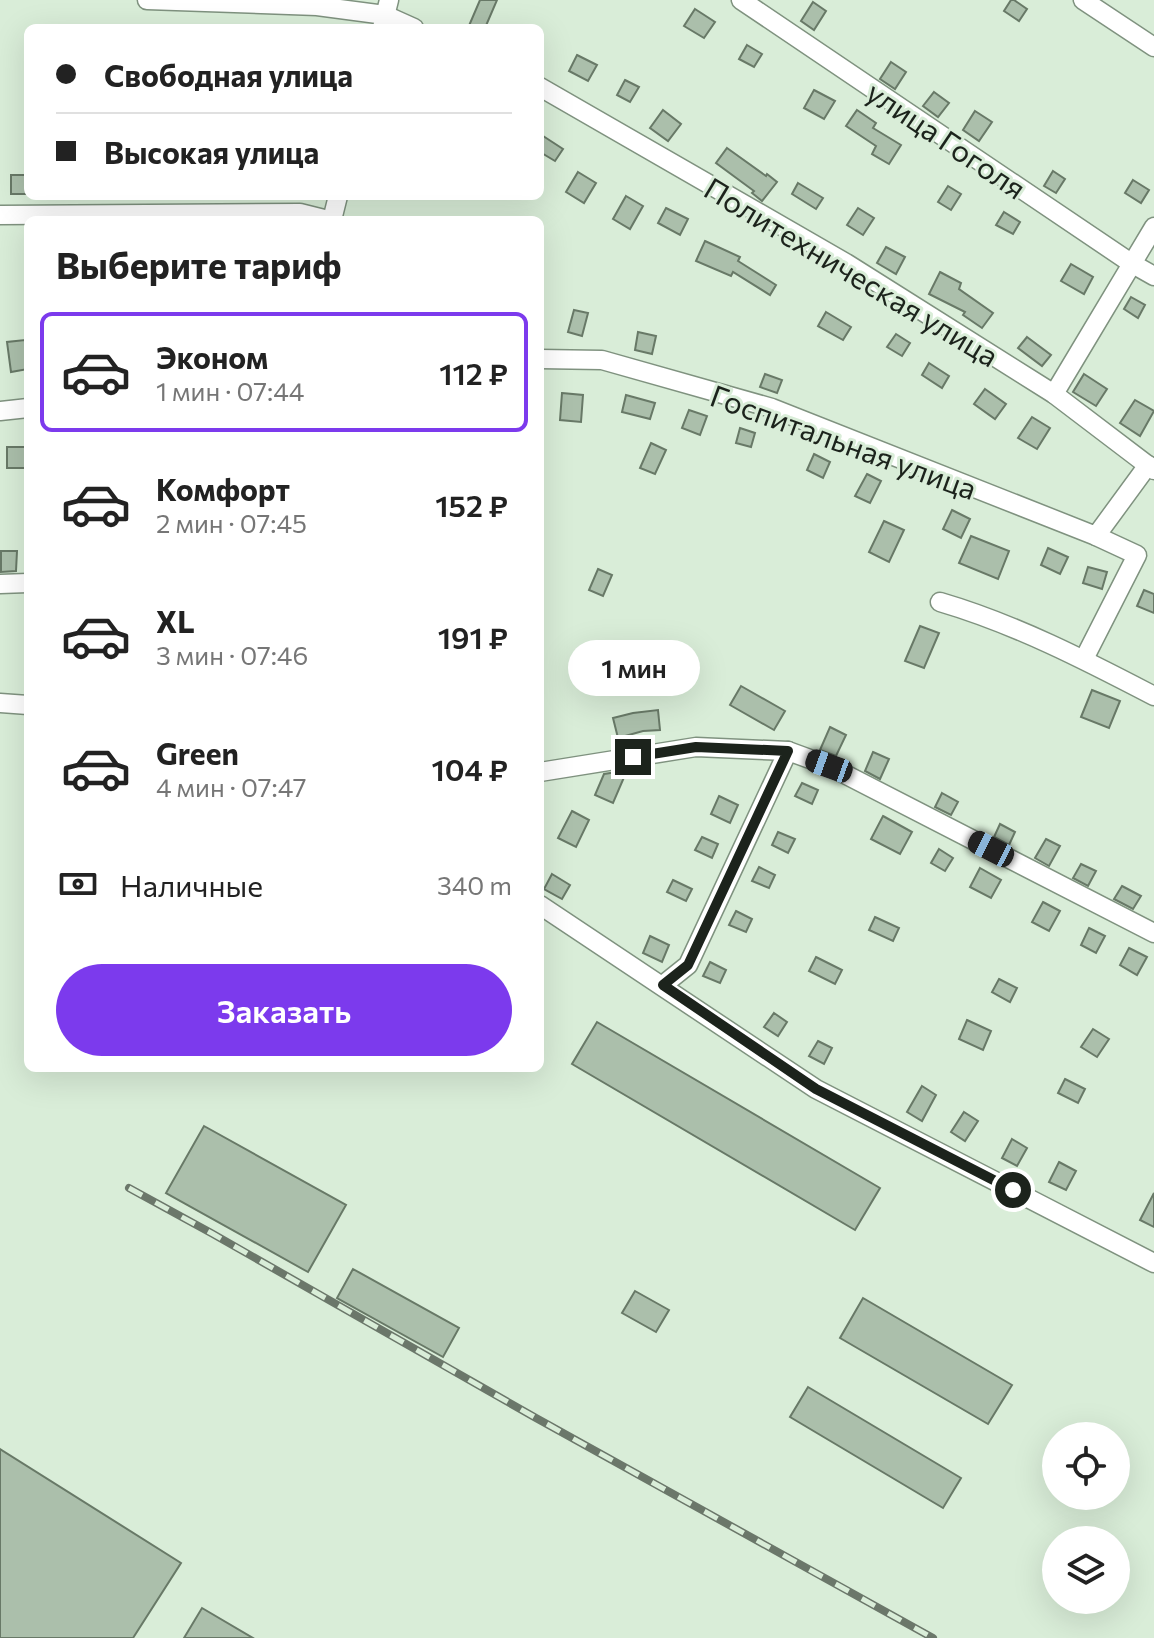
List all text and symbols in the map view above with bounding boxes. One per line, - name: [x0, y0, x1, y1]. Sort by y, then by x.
- text: Свободная улица: [104, 56, 353, 93]
- street label: улица Гоголя: [860, 72, 1034, 206]
- text: Высокая улица: [104, 133, 319, 170]
- street label: Политехническая улица: [698, 169, 1006, 373]
- text: Выберите тариф: [56, 242, 341, 286]
- icon: car: [60, 336, 132, 408]
- text: Эконом: [156, 338, 268, 375]
- text: 112 ₽: [439, 354, 508, 391]
- text: 1 мин · 07:44: [156, 375, 304, 406]
- street label: Госпитальная улица: [706, 376, 982, 506]
- icon: car: [60, 468, 132, 540]
- text: Комфорт: [156, 470, 290, 507]
- text: 152 ₽: [435, 486, 508, 523]
- text: 2 мин · 07:45: [156, 507, 307, 538]
- icon: car: [60, 600, 132, 672]
- text: XL: [156, 602, 195, 639]
- text: 191 ₽: [438, 618, 508, 655]
- text: 3 мин · 07:46: [156, 639, 308, 670]
- callout: 1 мин: [567, 641, 699, 697]
- text: 1 мин: [601, 652, 667, 683]
- icon: car: [60, 732, 132, 804]
- text: Green: [156, 734, 239, 771]
- route end: [615, 739, 651, 775]
- car: [802, 747, 856, 785]
- text: 104 ₽: [431, 750, 508, 787]
- text: 4 мин · 07:47: [156, 771, 306, 802]
- car: [964, 827, 1018, 871]
- icon: cash: [56, 862, 100, 906]
- text: Наличные: [120, 866, 263, 903]
- text: 340 m: [437, 869, 512, 900]
- button: Заказать: [56, 964, 512, 1056]
- route start: [995, 1172, 1031, 1208]
- map controls: [1042, 1422, 1130, 1614]
- button: locate: [1042, 1422, 1130, 1510]
- button: layers: [1042, 1526, 1130, 1614]

